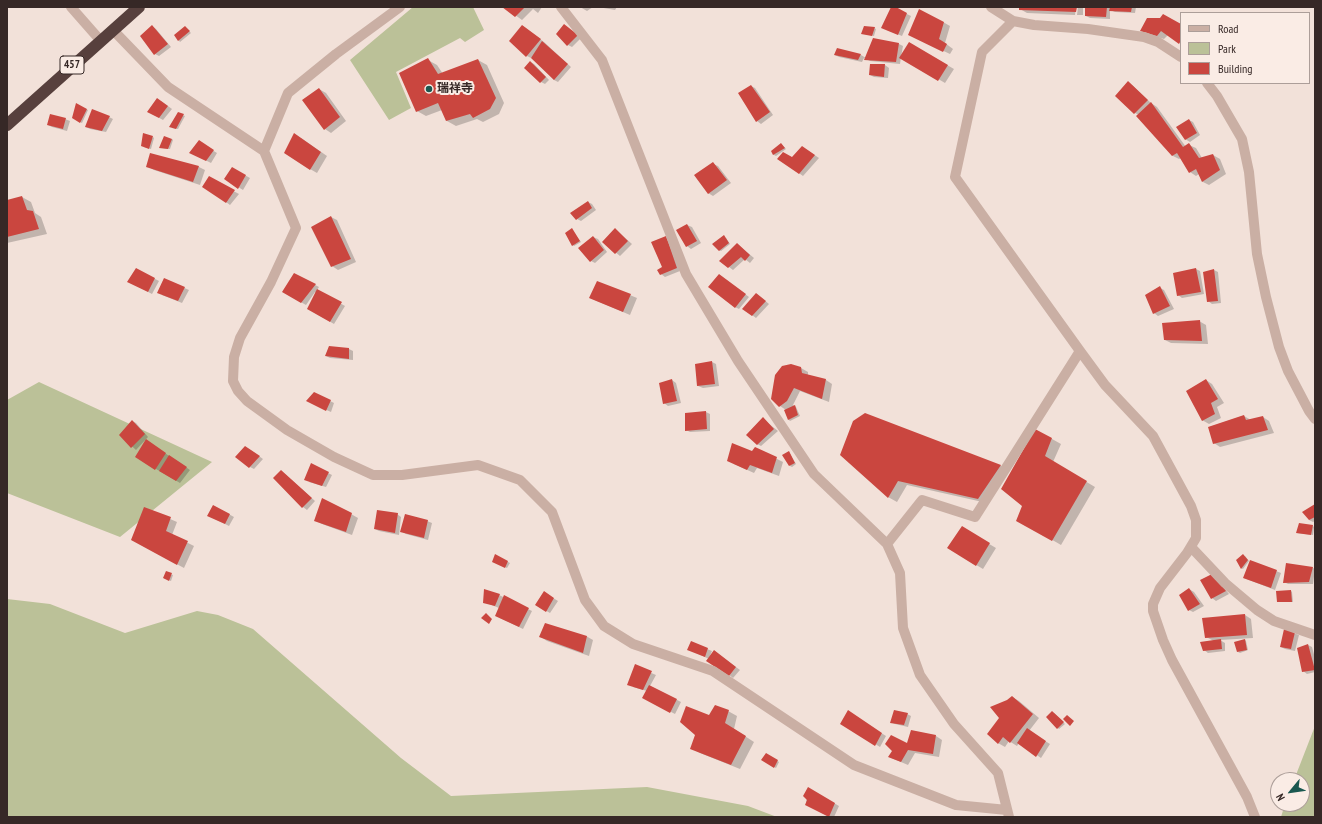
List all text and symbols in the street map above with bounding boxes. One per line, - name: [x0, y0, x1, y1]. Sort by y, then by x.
- legend: [1180, 12, 1310, 84]
- text: Road: [1218, 21, 1238, 36]
- text: Park: [1218, 41, 1236, 56]
- road number: 457: [60, 56, 84, 74]
- text: Building: [1218, 61, 1253, 76]
- place label: 瑞祥寺: [437, 82, 473, 96]
- marker: 瑞祥寺: [424, 84, 434, 94]
- north arrow: [1270, 772, 1310, 812]
- text: N: [1273, 791, 1288, 803]

